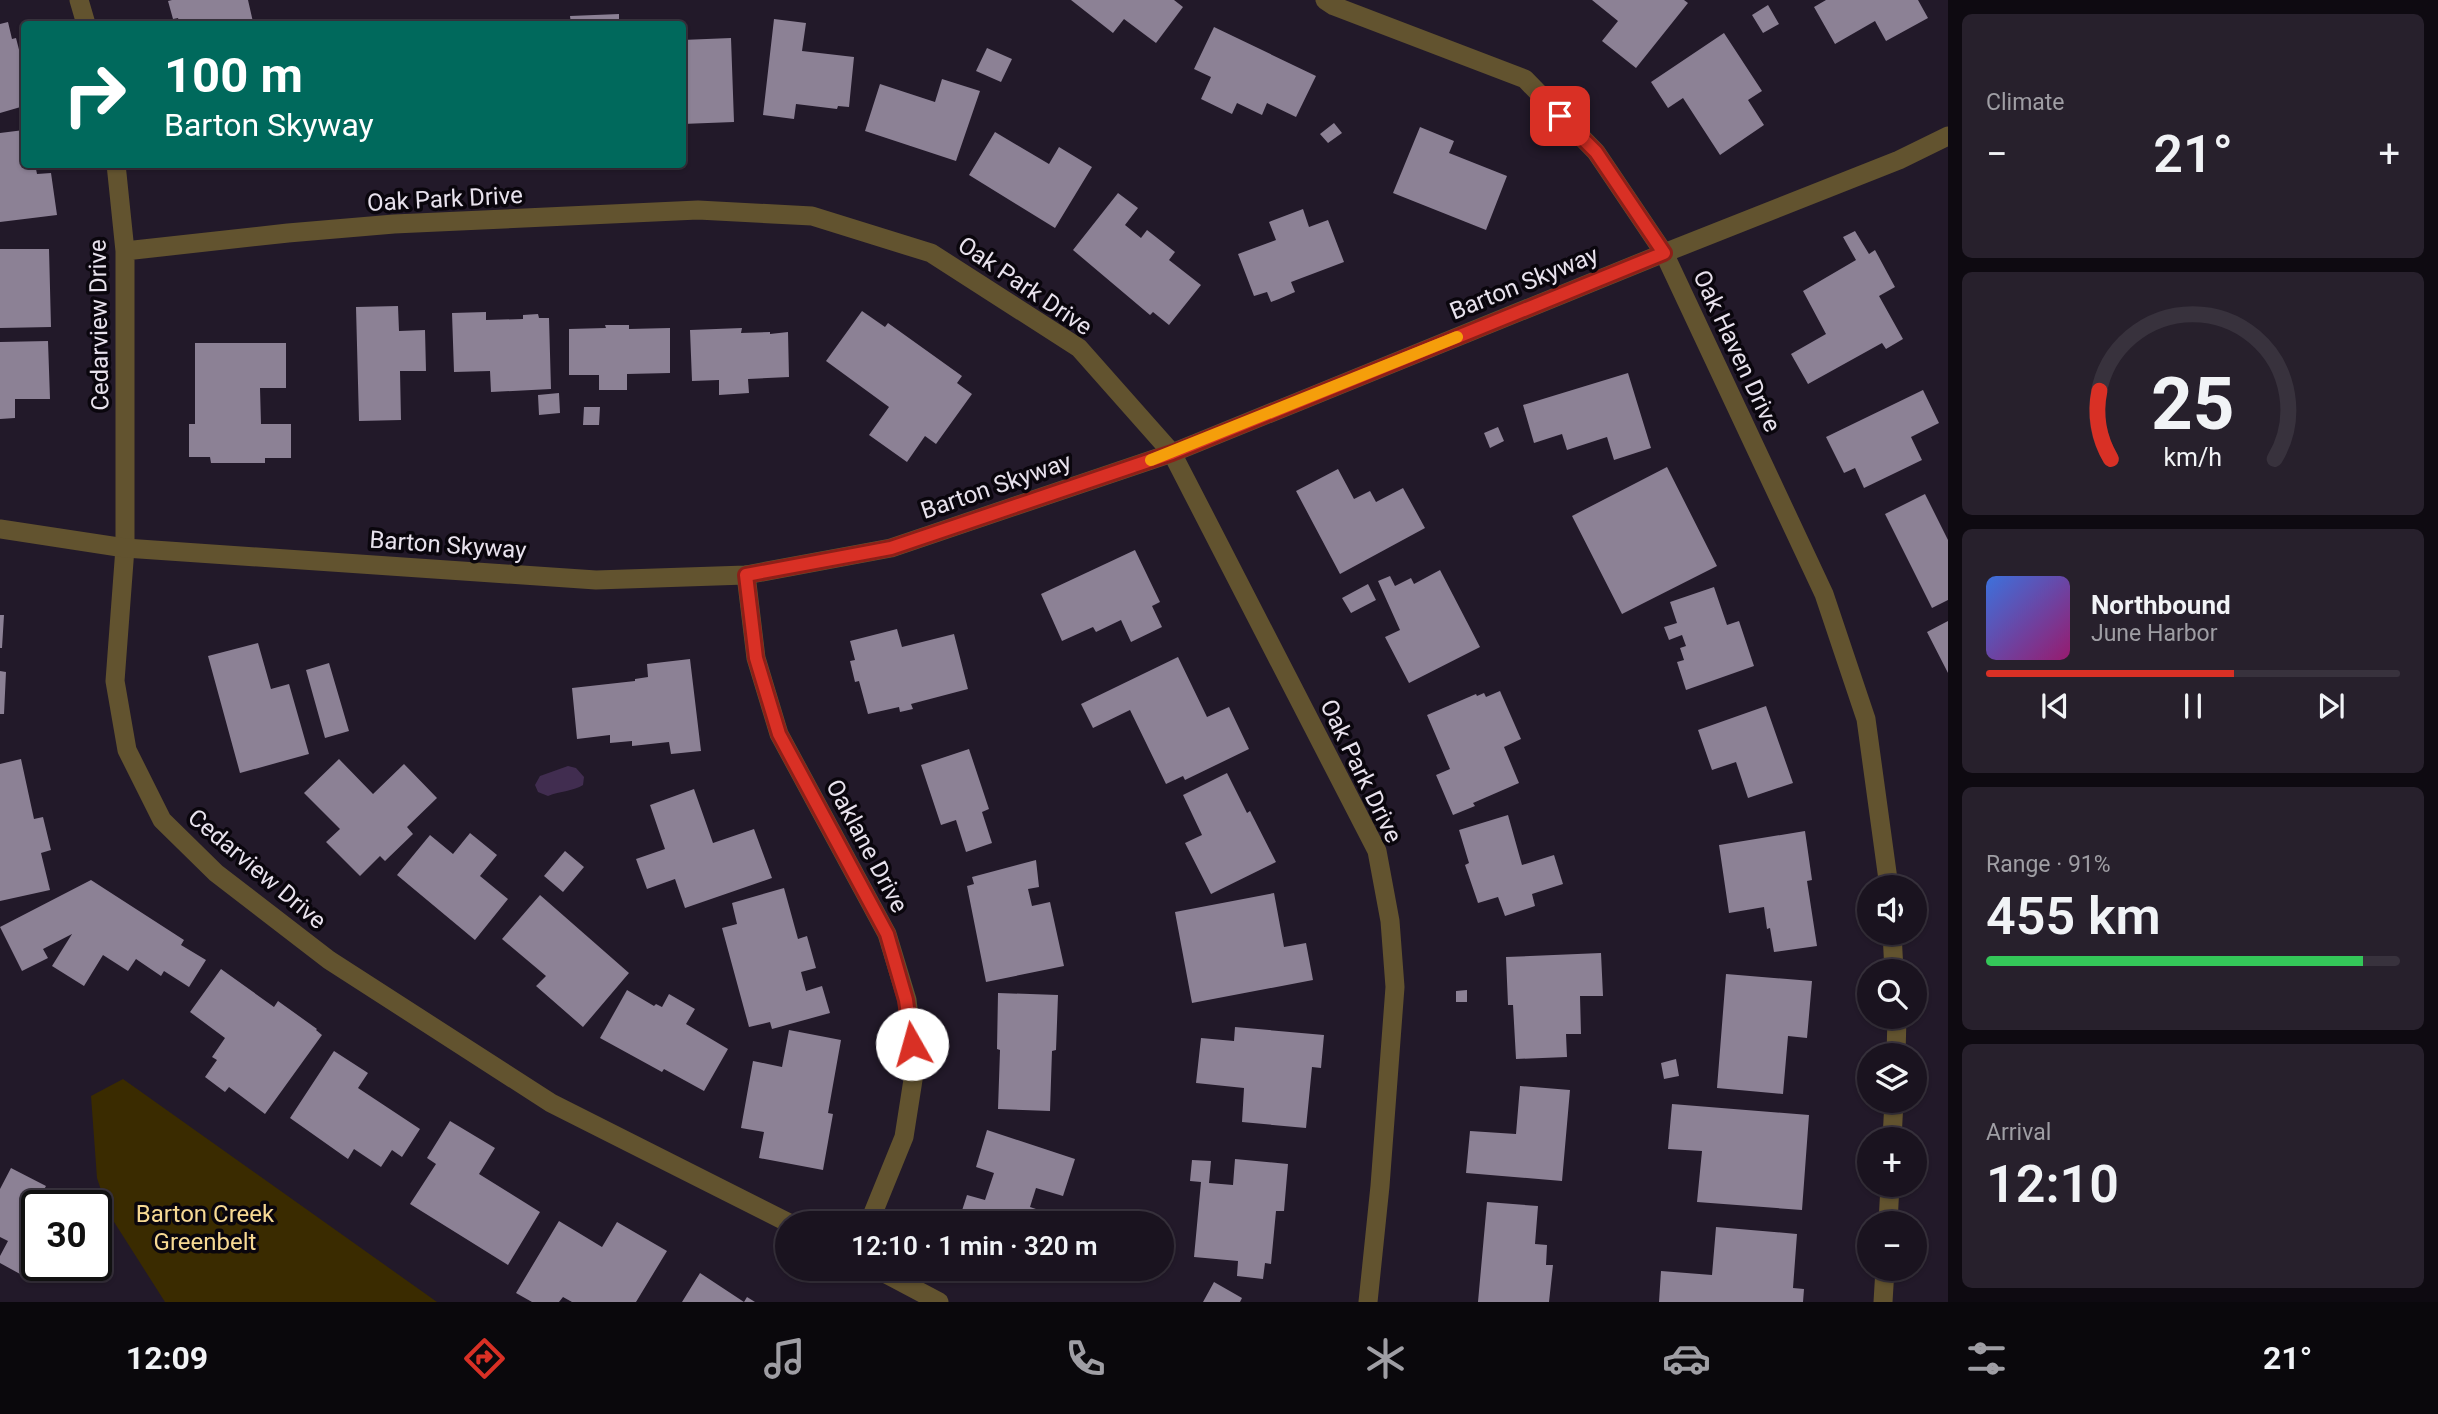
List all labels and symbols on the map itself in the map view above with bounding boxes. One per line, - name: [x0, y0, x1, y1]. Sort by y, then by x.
- pin: [1530, 86, 1590, 146]
- street label: Oak Park Drive: [366, 181, 524, 217]
- street label: Oak Park Drive: [953, 231, 1097, 341]
- street label: Cedarview Drive: [84, 239, 114, 411]
- street label: Barton Skyway: [1446, 240, 1603, 325]
- street label: Oak Haven Drive: [1687, 266, 1787, 436]
- street label: Barton Skyway: [917, 447, 1076, 525]
- street label: Barton Skyway: [369, 526, 528, 564]
- street label: Oak Park Drive: [1314, 695, 1408, 847]
- street label: Oaklane Drive: [820, 775, 914, 917]
- street label: Cedarview Drive: [182, 803, 332, 935]
- position arrow: [875, 1007, 949, 1081]
- speed limit sign: 30: [21, 1190, 112, 1281]
- park label: Barton Creek Greenbelt: [136, 1200, 275, 1256]

